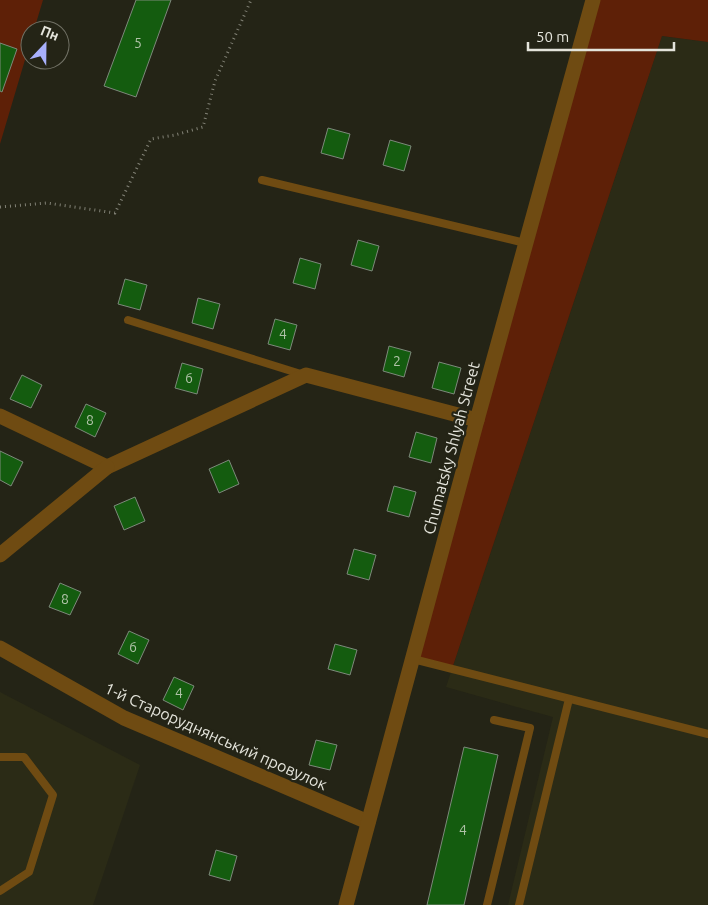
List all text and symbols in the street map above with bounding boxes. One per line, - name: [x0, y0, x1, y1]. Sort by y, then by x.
- north arrow: [20, 20, 70, 70]
- scale bar: [528, 20, 674, 52]
- text: Пн: [38, 22, 61, 44]
- text: 50 m: [536, 28, 569, 45]
- house number: 5: [134, 35, 142, 51]
- house number: 4: [279, 326, 287, 342]
- house number: 2: [393, 353, 401, 369]
- street label: Chumatsky Shlyah Street: [419, 359, 483, 536]
- house number: 6: [185, 370, 193, 386]
- house number: 8: [86, 412, 94, 428]
- house number: 8: [61, 591, 69, 607]
- house number: 6: [129, 639, 137, 655]
- street label: 1-й Староруднянський провулок: [102, 679, 330, 793]
- house number: 4: [175, 685, 183, 701]
- house number: 4: [459, 822, 467, 838]

